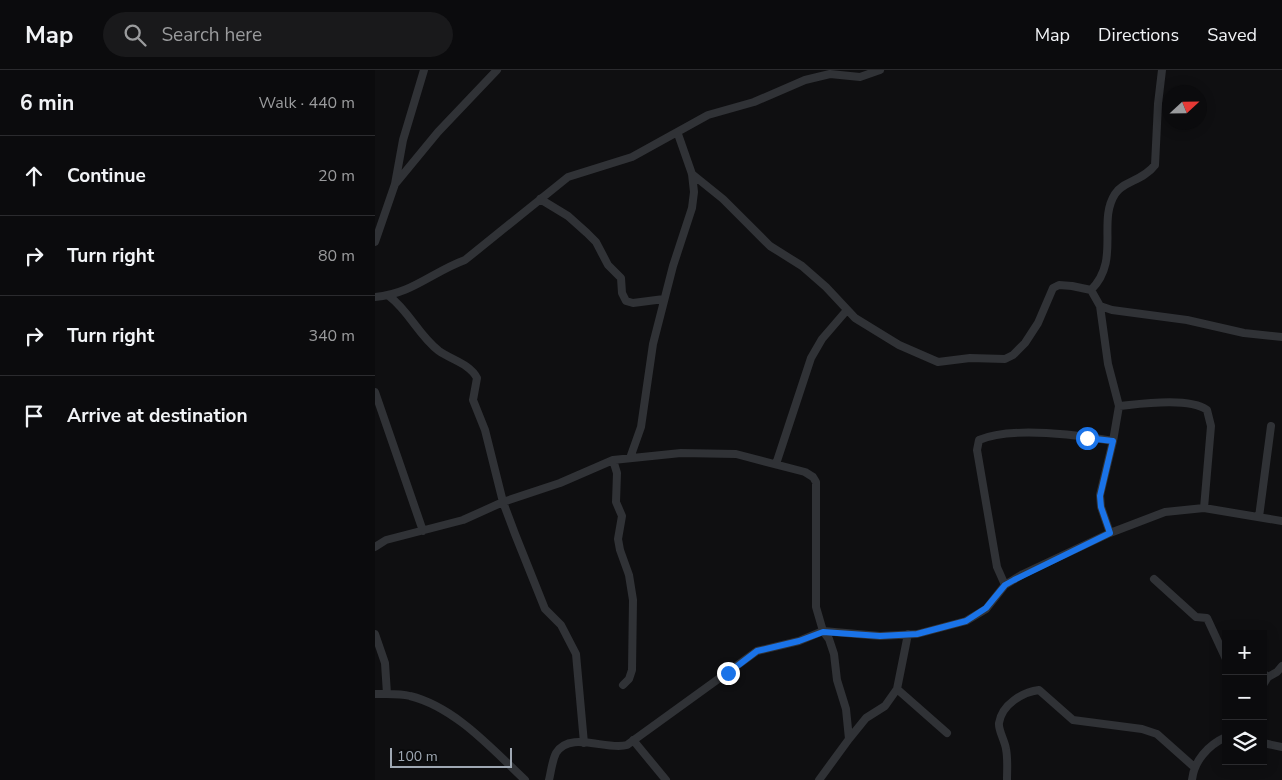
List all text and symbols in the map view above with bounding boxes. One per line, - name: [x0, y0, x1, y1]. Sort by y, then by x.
- search box: [103, 12, 453, 57]
- text: Map: [25, 19, 73, 51]
- icon: search: [121, 21, 149, 49]
- text: Search here: [161, 22, 262, 48]
- text: Map: [1035, 23, 1070, 47]
- text: Directions: [1098, 23, 1179, 47]
- text: Saved: [1207, 23, 1257, 47]
- north arrow: [1162, 85, 1207, 130]
- text: 6 min: [20, 89, 74, 117]
- text: Walk · 440 m: [259, 92, 355, 114]
- icon: ahead: [20, 162, 48, 190]
- text: Continue: [67, 163, 146, 189]
- text: 20 m: [318, 165, 355, 187]
- icon: right: [20, 242, 48, 270]
- text: Turn right: [67, 243, 154, 269]
- text: 80 m: [318, 245, 355, 267]
- icon: right: [20, 322, 48, 350]
- text: Turn right: [67, 323, 154, 349]
- text: 340 m: [308, 325, 355, 347]
- icon: arrive: [20, 402, 48, 430]
- text: Arrive at destination: [67, 403, 248, 429]
- route start: [1076, 427, 1099, 450]
- map controls: [1222, 630, 1267, 765]
- button: +: [1222, 630, 1267, 675]
- route end: [717, 662, 740, 685]
- button: −: [1222, 675, 1267, 720]
- button: layers: [1222, 720, 1267, 765]
- scale bar: [390, 745, 513, 768]
- text: 100 m: [397, 747, 438, 766]

